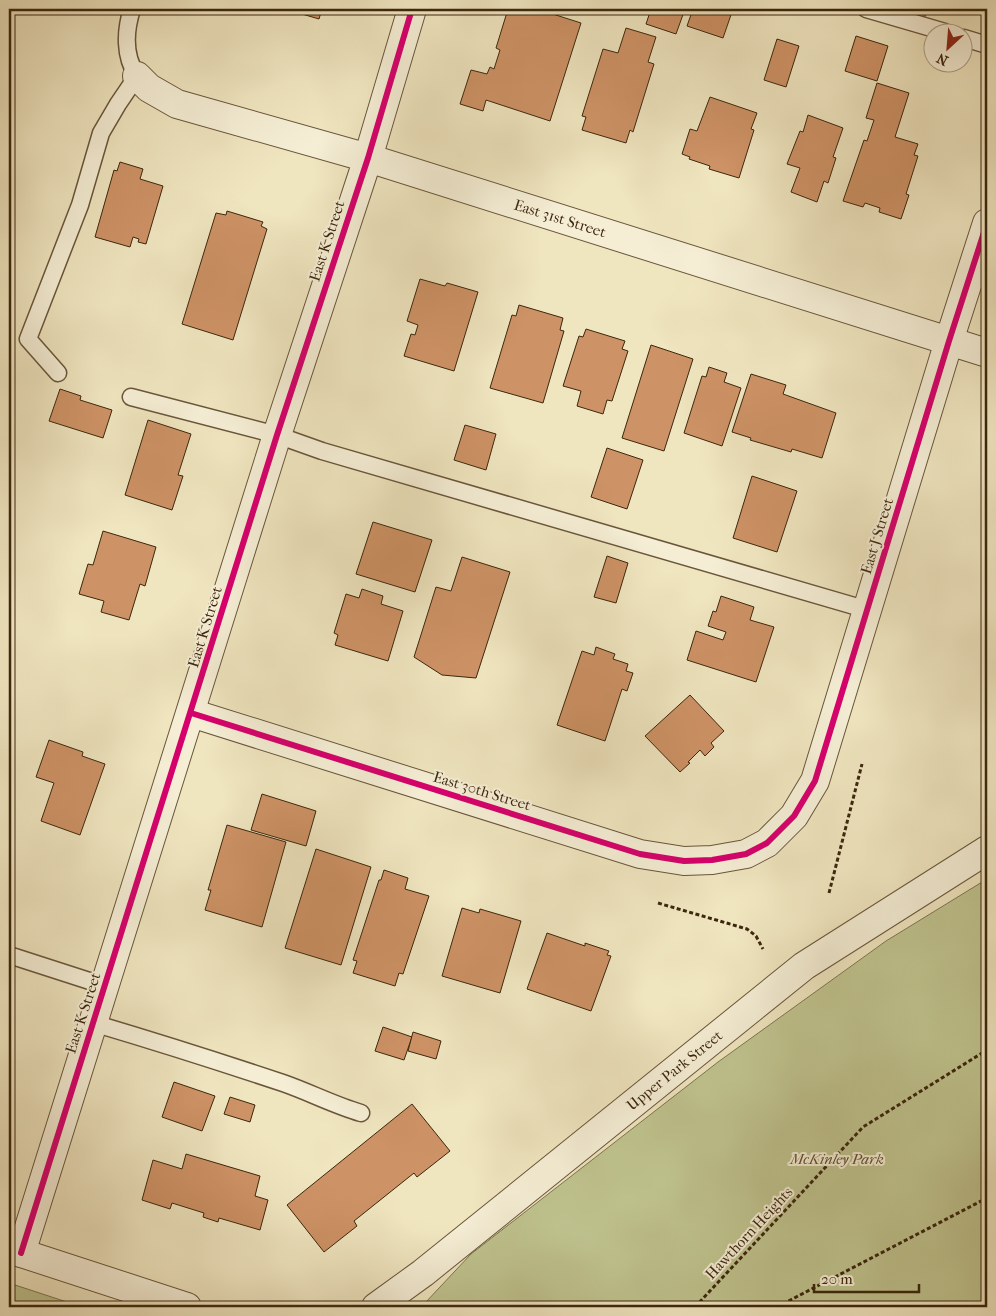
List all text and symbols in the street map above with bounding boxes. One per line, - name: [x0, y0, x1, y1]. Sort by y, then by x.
- north arrow: [924, 22, 974, 72]
- text: N: [934, 49, 951, 69]
- street label: East 31st Street: [512, 196, 609, 242]
- street label: East K Street: [305, 198, 349, 284]
- street label: East J Street: [857, 495, 897, 576]
- street label: East K Street: [184, 584, 226, 670]
- street label: East 30th Street: [431, 768, 534, 815]
- street label: East K Street: [61, 970, 105, 1056]
- street label: Upper Park Street: [623, 1026, 726, 1114]
- park label: McKinley Park: [789, 1150, 884, 1168]
- street label: Hawthorn Heights: [702, 1183, 797, 1283]
- scale bar: [814, 1261, 918, 1293]
- text: 20 m: [821, 1270, 853, 1288]

